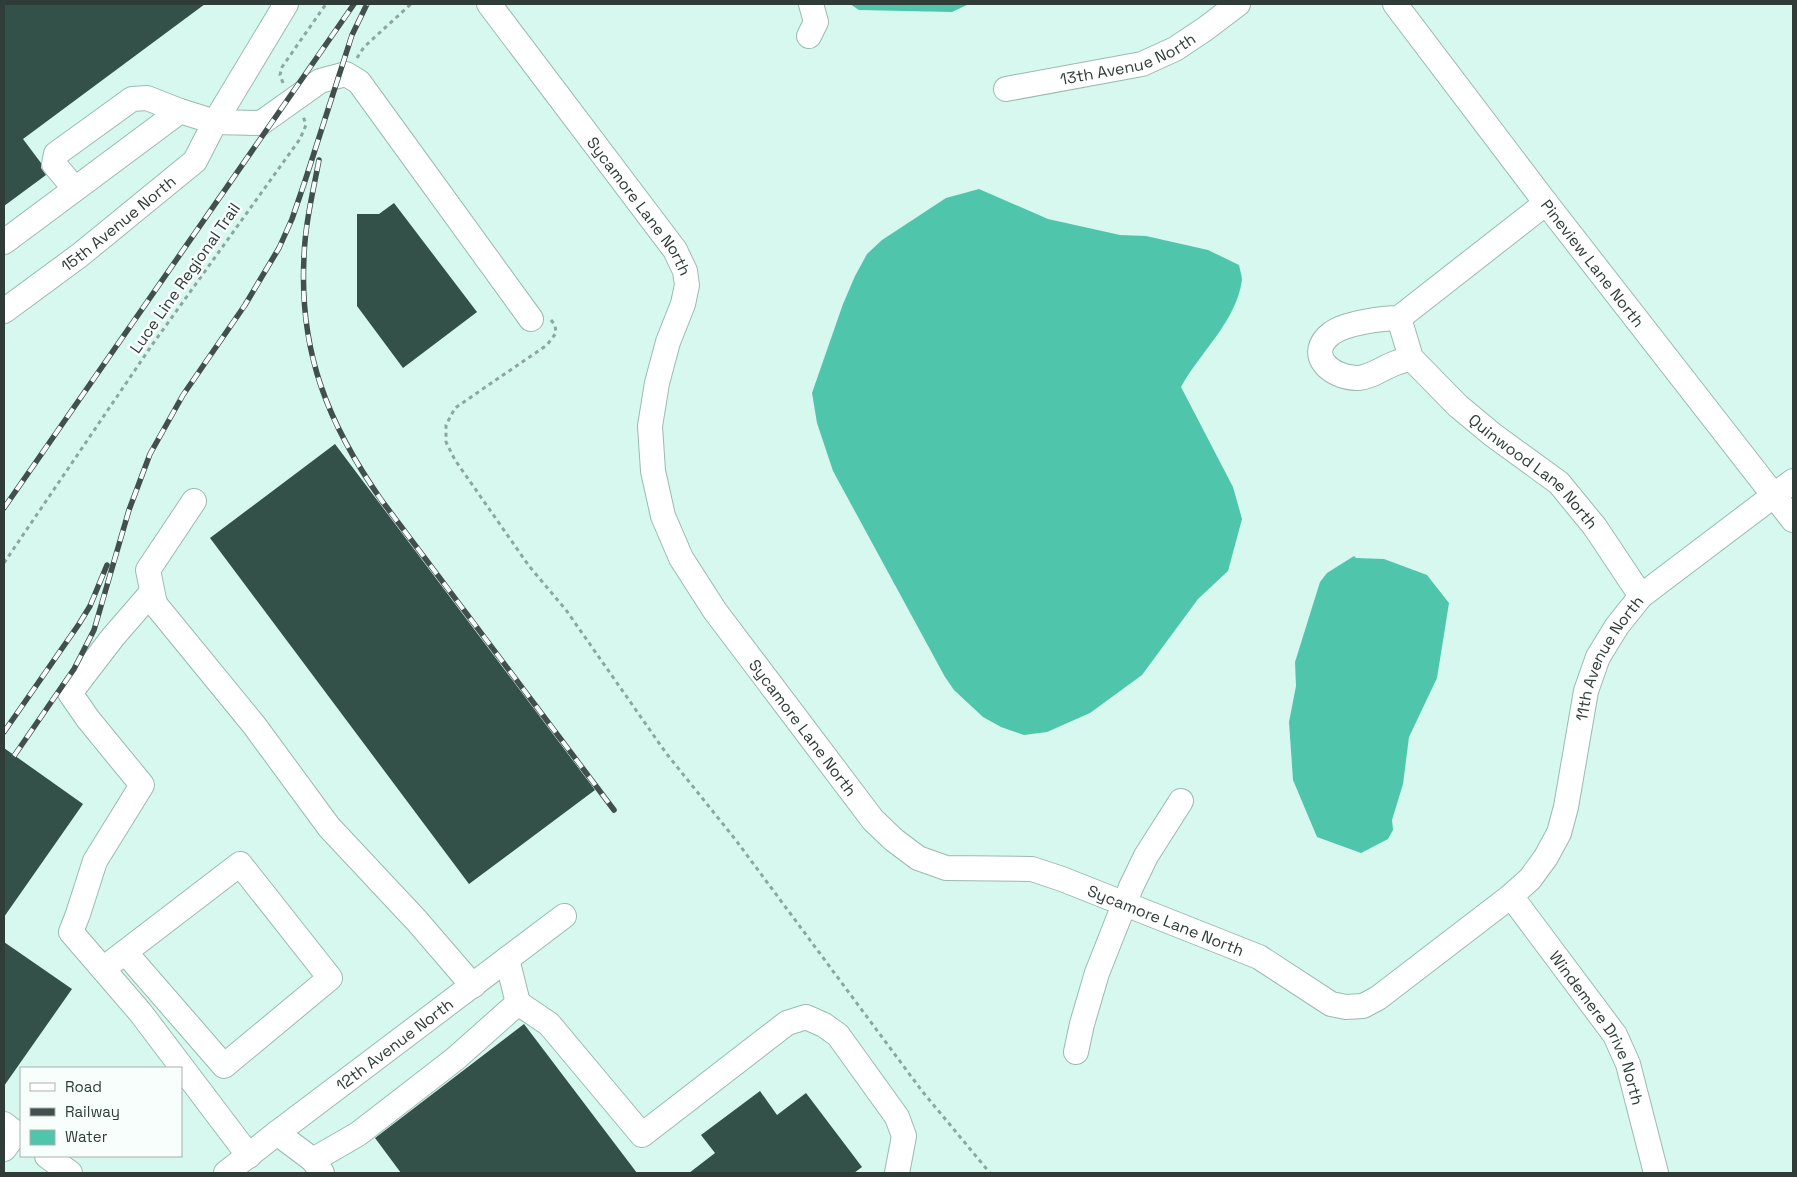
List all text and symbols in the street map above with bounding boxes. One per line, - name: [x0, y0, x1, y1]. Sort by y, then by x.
- street label: 13th Avenue North: [1058, 28, 1199, 89]
- street label: Sycamore Lane North: [582, 132, 696, 279]
- street label: 15th Avenue North: [57, 171, 180, 276]
- street label: Pineview Lane North: [1536, 195, 1649, 331]
- street label: Luce Line Regional Trail: [125, 199, 245, 357]
- street label: Quinwood Lane North: [1464, 409, 1603, 533]
- street label: 11th Avenue North: [1571, 591, 1648, 723]
- street label: Sycamore Lane North: [744, 655, 862, 800]
- street label: Sycamore Lane North: [1085, 880, 1247, 961]
- street label: Windemere Drive North: [1545, 946, 1649, 1107]
- street label: 12th Avenue North: [331, 993, 457, 1095]
- legend: [20, 1067, 182, 1157]
- text: Road: [65, 1077, 102, 1096]
- text: Railway: [65, 1102, 120, 1121]
- text: Water: [65, 1127, 108, 1146]

